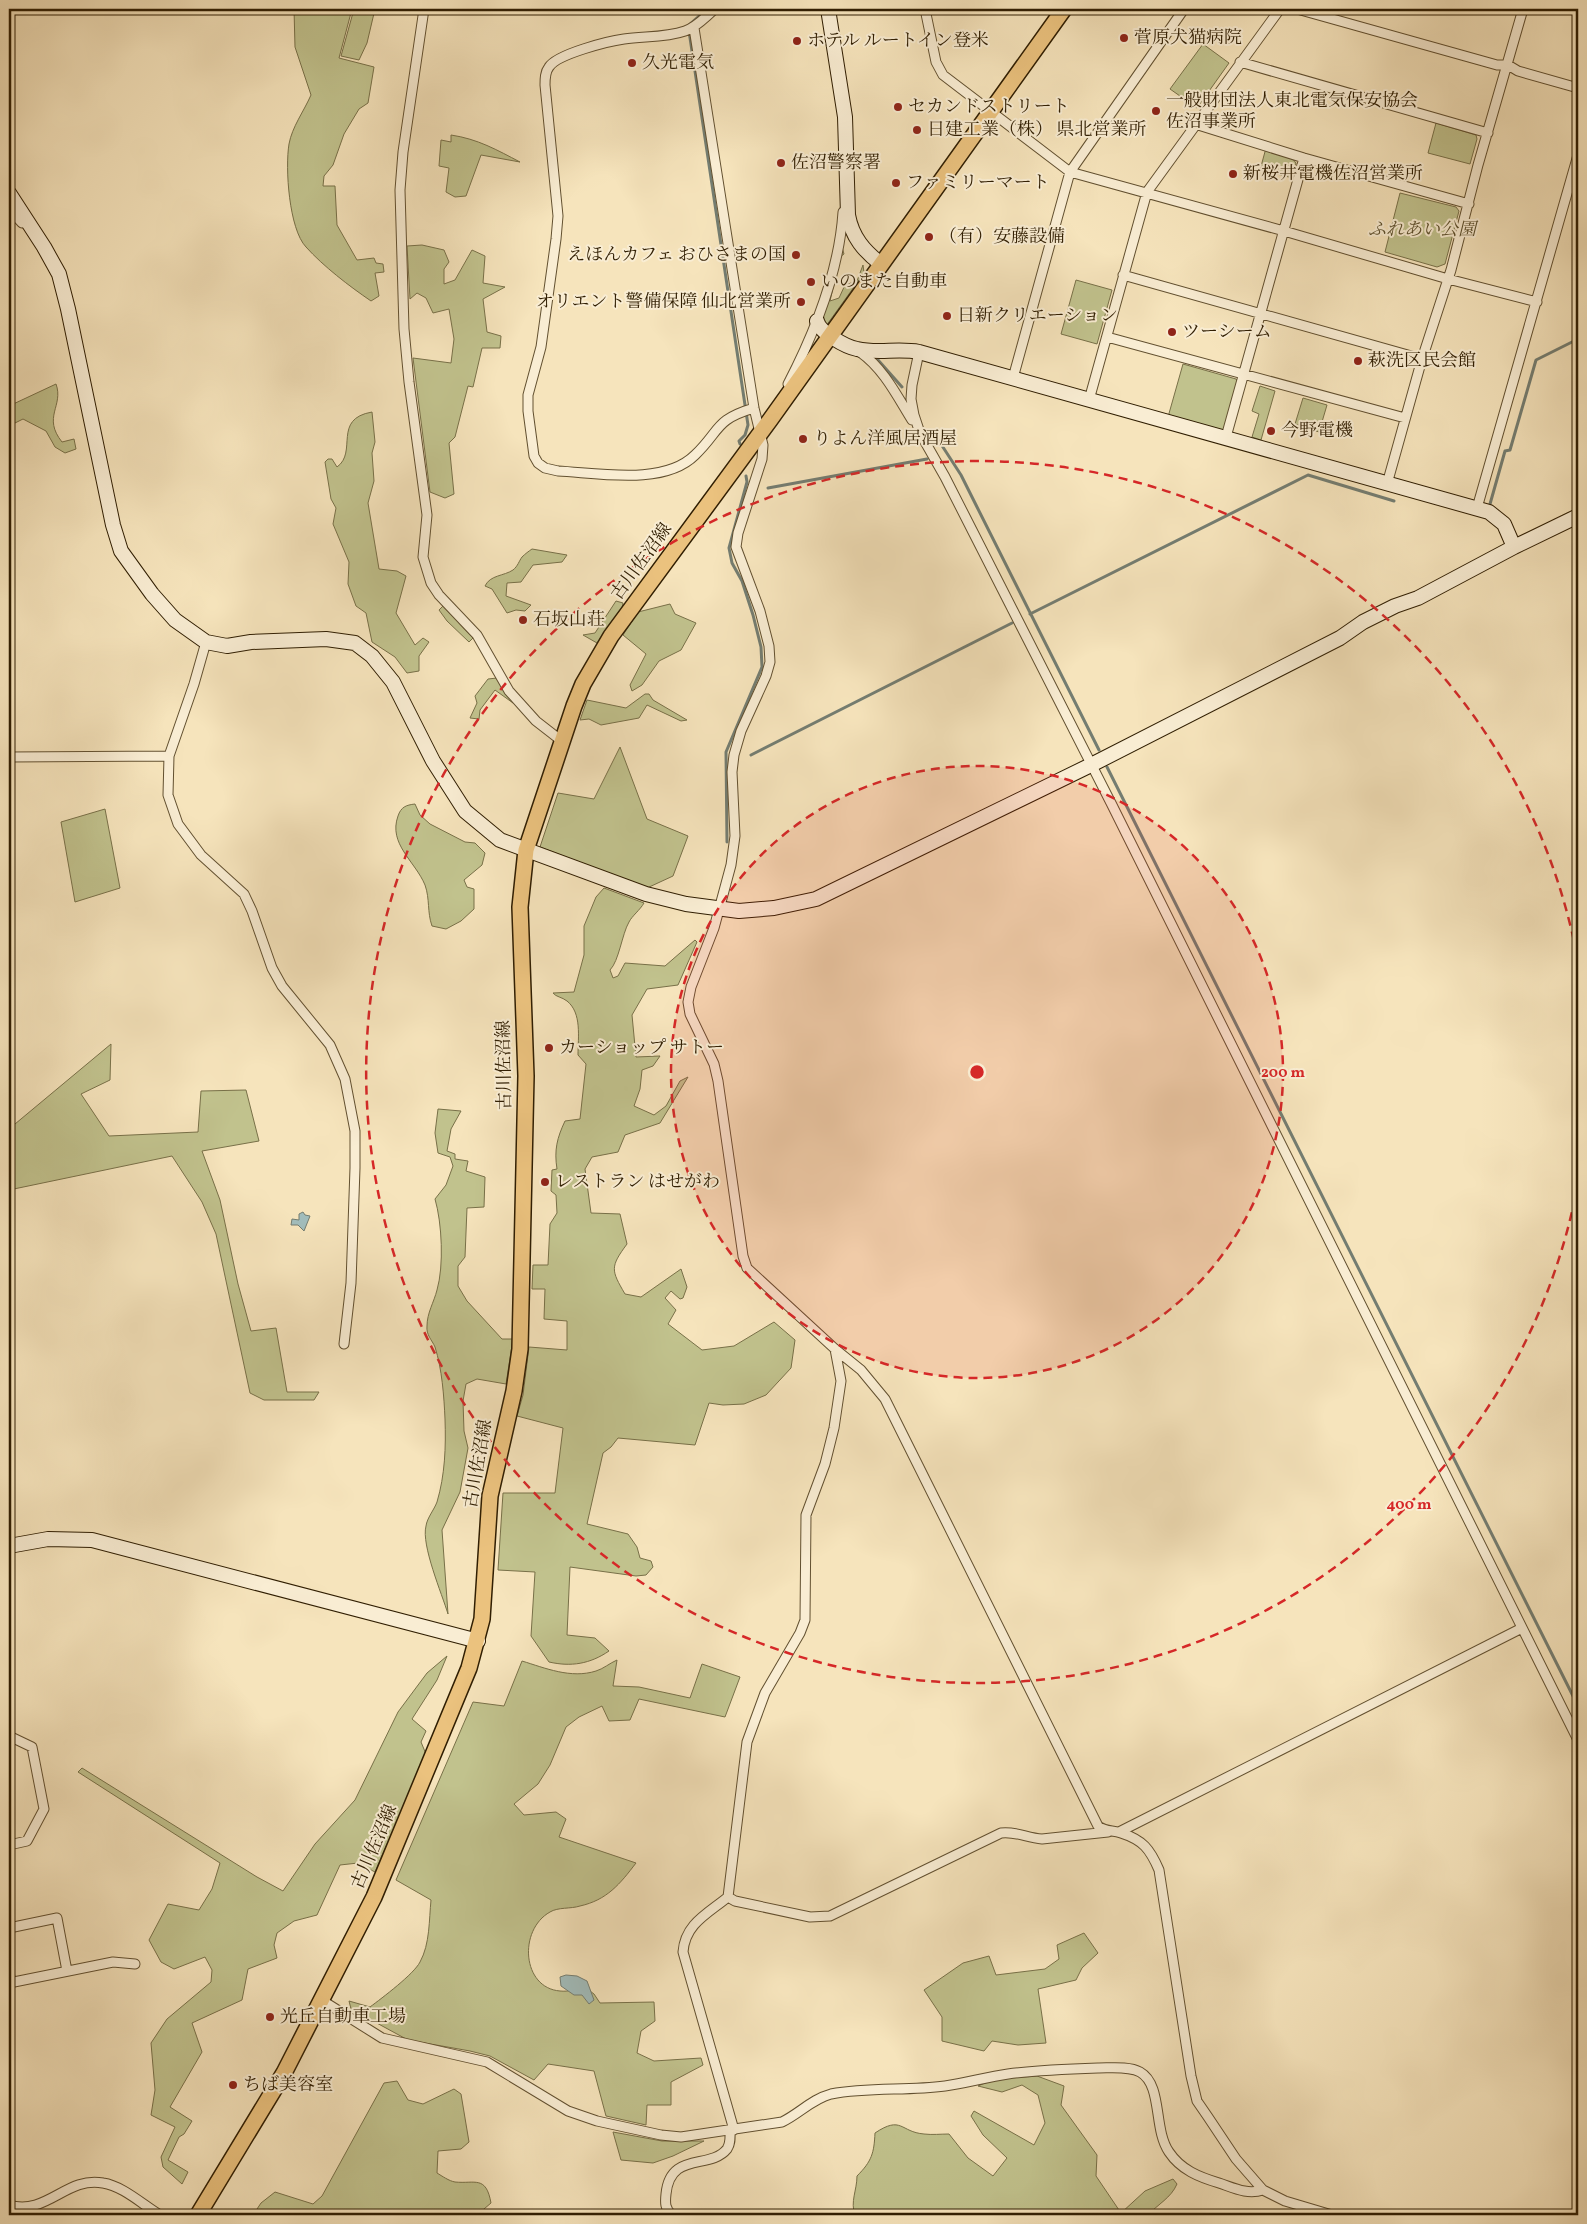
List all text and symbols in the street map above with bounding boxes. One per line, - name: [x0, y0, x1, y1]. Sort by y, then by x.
- place label: 菅原犬猫病院: [1134, 26, 1242, 51]
- place label: ホテル ルートイン登米: [807, 29, 989, 54]
- marker: 菅原犬猫病院: [1118, 32, 1130, 44]
- marker: ホテル ルートイン登米: [791, 35, 803, 47]
- place label: 久光電気: [642, 51, 714, 76]
- marker: 久光電気: [626, 57, 638, 69]
- place label: 一般財団法人東北電気保安協会 佐沼事業所: [1166, 89, 1418, 135]
- place label: セカンドストリート: [908, 95, 1070, 120]
- marker: セカンドストリート: [892, 101, 904, 113]
- marker: 一般財団法人東北電気保安協会 佐沼事業所: [1150, 105, 1162, 117]
- place label: 日建工業（株） 県北営業所: [927, 118, 1147, 143]
- marker: 日建工業（株） 県北営業所: [911, 124, 923, 136]
- place label: 佐沼警察署: [791, 151, 881, 176]
- marker: 佐沼警察署: [775, 157, 787, 169]
- place label: 新桜井電機佐沼営業所: [1243, 162, 1423, 187]
- marker: 新桜井電機佐沼営業所: [1227, 168, 1239, 180]
- place label: ファミリーマート: [906, 171, 1050, 196]
- marker: ファミリーマート: [890, 177, 902, 189]
- park label: ふれあい公園: [1368, 218, 1479, 243]
- place label: （有）安藤設備: [939, 225, 1065, 250]
- marker: （有）安藤設備: [923, 231, 935, 243]
- place label: えほんカフェ おひさまの国: [567, 243, 786, 268]
- marker: えほんカフェ おひさまの国: [790, 249, 802, 261]
- place label: いのまた自動車: [821, 270, 947, 295]
- marker: いのまた自動車: [805, 276, 817, 288]
- place label: オリエント警備保障 仙北営業所: [536, 290, 791, 315]
- marker: オリエント警備保障 仙北営業所: [795, 296, 807, 308]
- place label: 日新クリエーション: [957, 304, 1118, 329]
- marker: 日新クリエーション: [941, 310, 953, 322]
- place label: ツーシーム: [1182, 320, 1272, 345]
- marker: ツーシーム: [1166, 326, 1178, 338]
- place label: 萩洗区民会館: [1368, 349, 1476, 374]
- marker: 萩洗区民会館: [1352, 355, 1364, 367]
- place label: 今野電機: [1281, 419, 1353, 444]
- marker: 今野電機: [1265, 425, 1277, 437]
- place label: りよん洋風居酒屋: [813, 427, 957, 452]
- marker: りよん洋風居酒屋: [797, 433, 809, 445]
- street label: 古川佐沼線: [605, 518, 679, 606]
- place label: 石坂山荘: [533, 608, 605, 633]
- marker: 石坂山荘: [517, 614, 529, 626]
- street label: 古川佐沼線: [492, 1020, 518, 1110]
- place label: カーショップ サトー: [559, 1036, 724, 1061]
- marker: カーショップ サトー: [543, 1042, 555, 1054]
- centre of rings: [968, 1063, 986, 1081]
- text: 200 m: [1261, 1063, 1305, 1084]
- place label: レストラン はせがわ: [555, 1170, 720, 1195]
- marker: レストラン はせがわ: [539, 1176, 551, 1188]
- street label: 古川佐沼線: [459, 1418, 499, 1510]
- text: 400 m: [1387, 1495, 1432, 1516]
- street label: 古川佐沼線: [346, 1801, 404, 1893]
- place label: 光丘自動車工場: [280, 2005, 406, 2030]
- marker: 光丘自動車工場: [264, 2011, 276, 2023]
- place label: ちば美容室: [243, 2073, 333, 2098]
- marker: ちば美容室: [227, 2079, 239, 2091]

